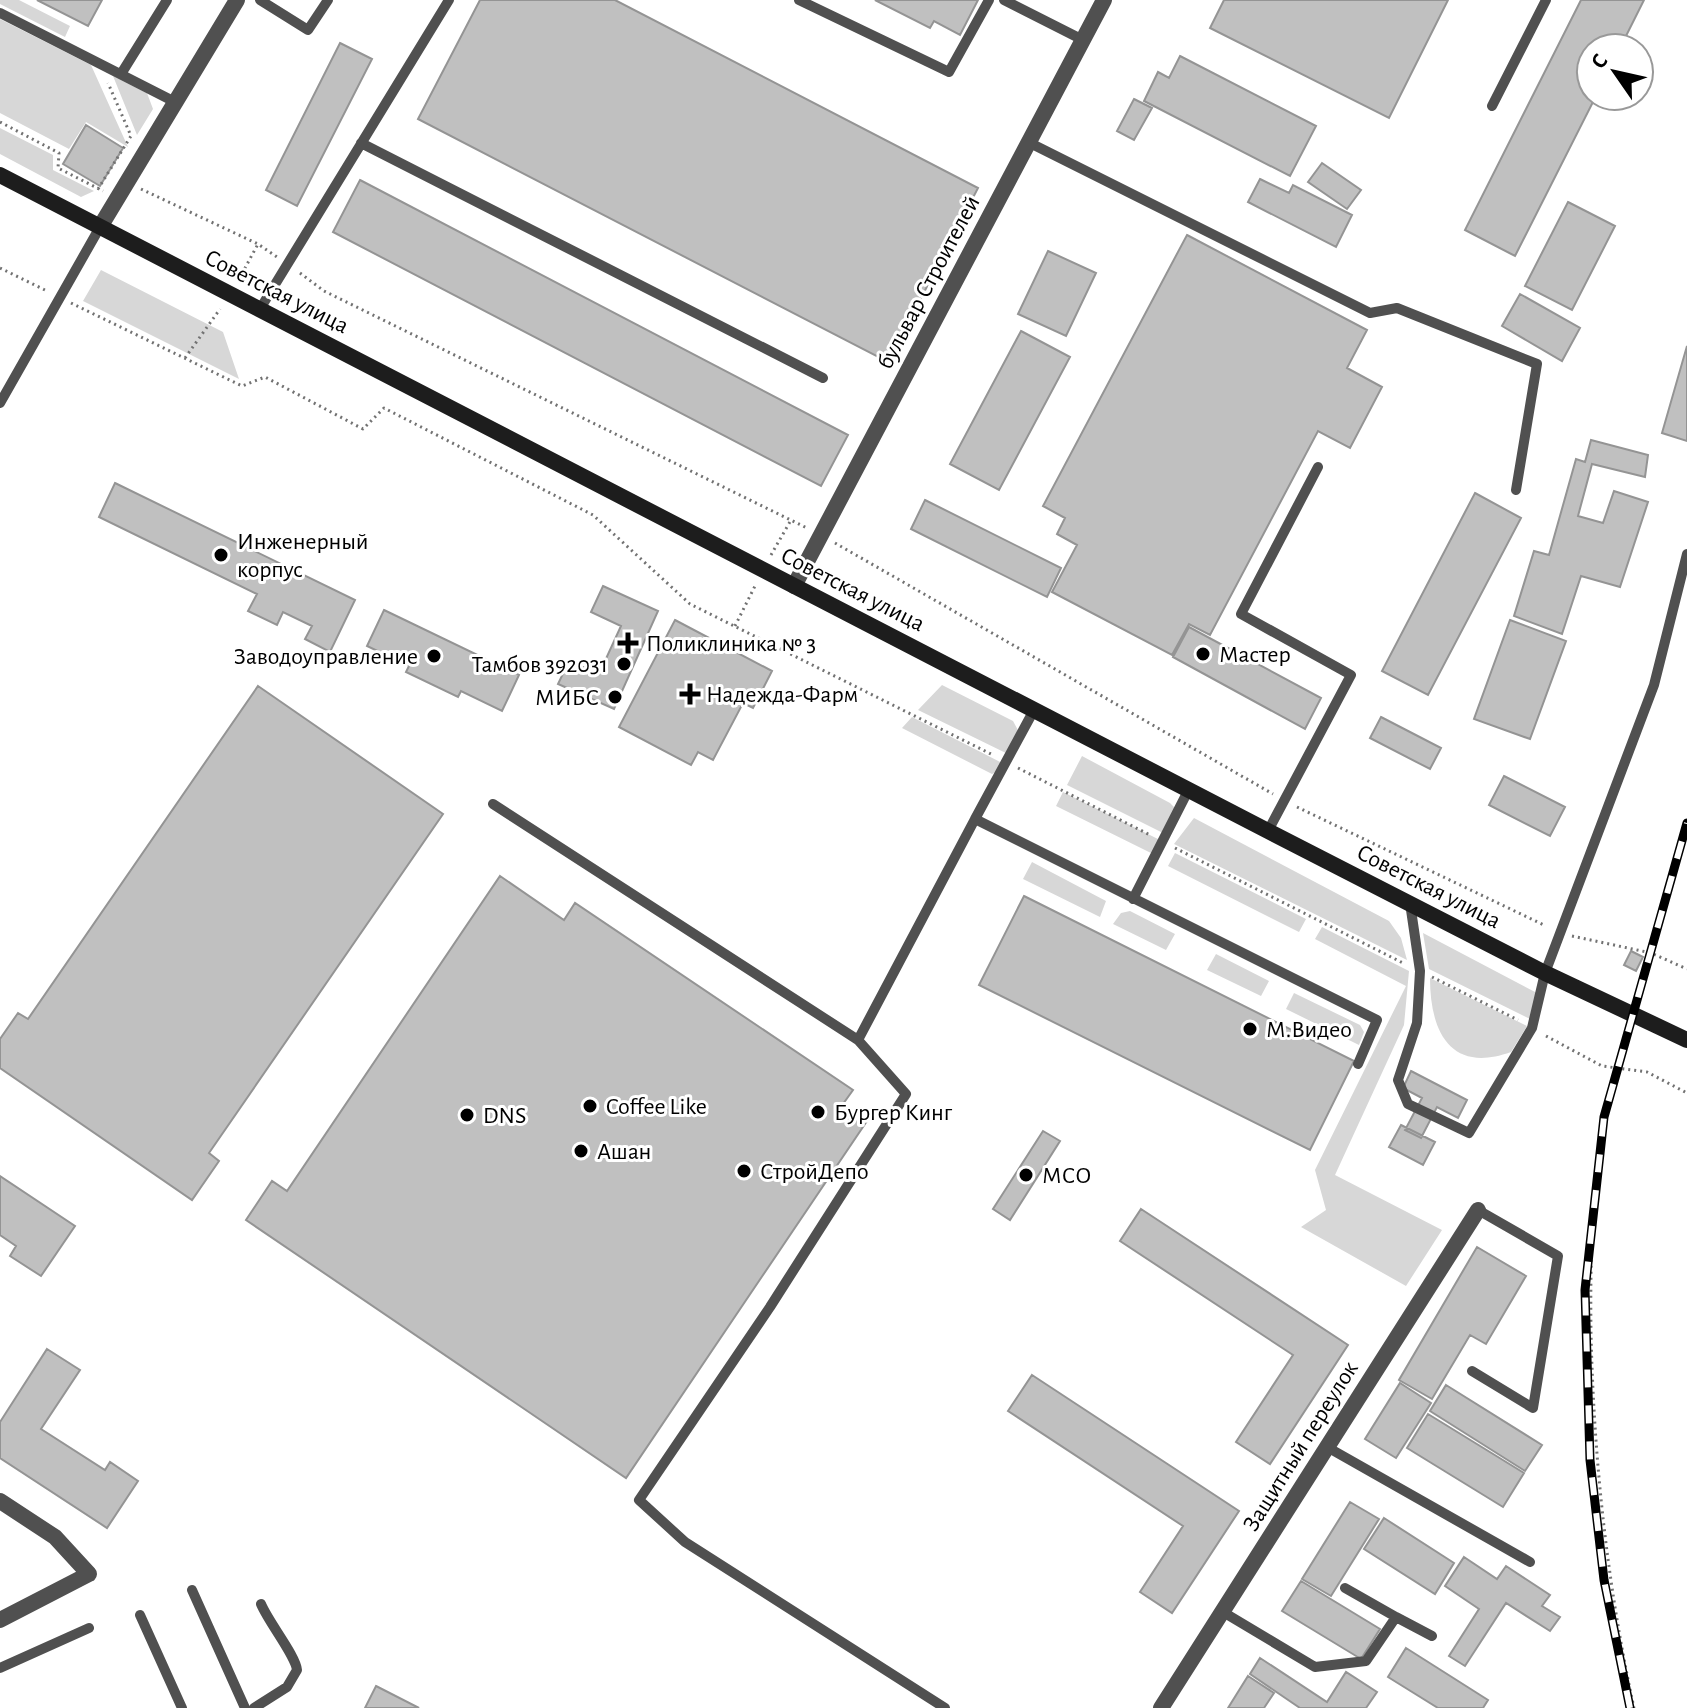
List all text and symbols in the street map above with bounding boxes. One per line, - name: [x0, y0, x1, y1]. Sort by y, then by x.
- north arrow: [1575, 32, 1655, 112]
- text: С: [1587, 50, 1612, 73]
- street label: бульвар Строителей: [873, 192, 985, 373]
- street label: Советская улица: [201, 245, 352, 338]
- place label: Инженерный корпус: [237, 530, 368, 582]
- street label: Советская улица: [777, 543, 928, 636]
- marker: Инженерный корпус: [212, 546, 230, 564]
- marker: Поликлиника № 3: [617, 632, 639, 654]
- place label: Поликлиника № 3: [646, 632, 816, 656]
- place label: Мастер: [1219, 643, 1291, 667]
- place label: Заводоуправление: [234, 645, 418, 669]
- marker: Мастер: [1194, 645, 1212, 663]
- marker: Заводоуправление: [425, 647, 443, 665]
- place label: Тамбов 392031: [472, 653, 608, 677]
- marker: Тамбов 392031: [615, 655, 633, 673]
- place label: Надежда-Фарм: [706, 683, 858, 707]
- marker: Надежда-Фарм: [681, 685, 699, 703]
- place label: МИБС: [535, 686, 599, 710]
- marker: МИБС: [606, 688, 624, 706]
- street label: Советская улица: [1353, 840, 1504, 933]
- place label: М.Видео: [1266, 1018, 1352, 1042]
- marker: М.Видео: [1241, 1020, 1259, 1038]
- place label: Coffee Like: [606, 1095, 707, 1119]
- marker: Coffee Like: [581, 1097, 599, 1115]
- place label: Бургер Кинг: [834, 1101, 953, 1125]
- marker: Бургер Кинг: [809, 1103, 827, 1121]
- place label: DNS: [483, 1104, 526, 1128]
- marker: DNS: [458, 1106, 476, 1124]
- place label: Ашан: [597, 1140, 651, 1164]
- marker: Ашан: [572, 1142, 590, 1160]
- place label: СтройДепо: [760, 1160, 869, 1184]
- marker: СтройДепо: [735, 1162, 753, 1180]
- place label: МСО: [1042, 1164, 1091, 1188]
- marker: МСО: [1017, 1166, 1035, 1184]
- street label: Защитный переулок: [1239, 1357, 1363, 1536]

